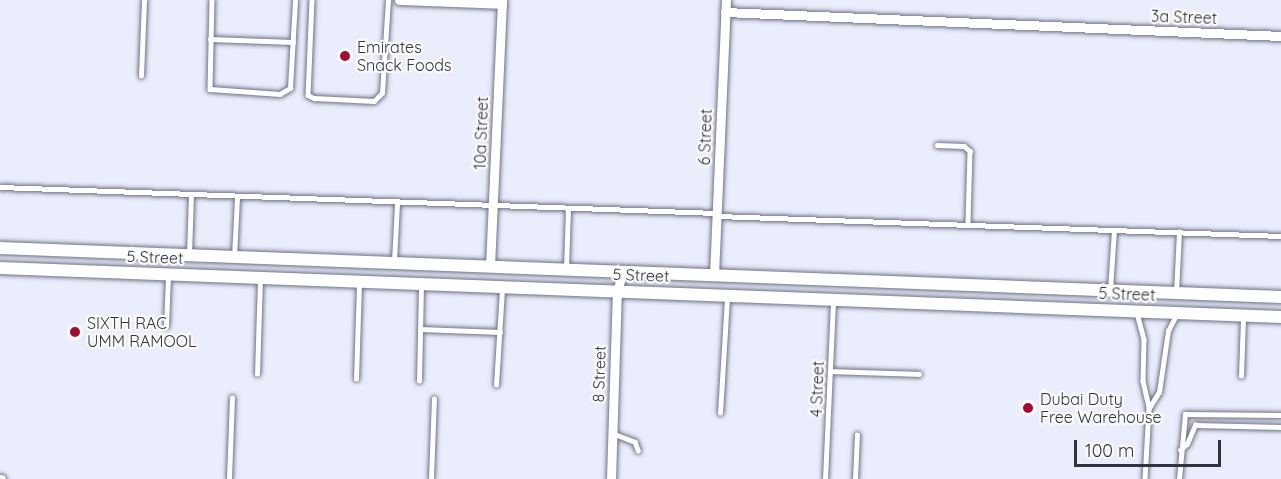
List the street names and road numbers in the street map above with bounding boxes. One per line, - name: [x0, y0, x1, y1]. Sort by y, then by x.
- street label: 3a Street: [1151, 6, 1217, 28]
- street label: 10a Street: [470, 96, 492, 170]
- street label: 6 Street: [694, 108, 716, 166]
- street label: 5 Street: [126, 246, 184, 268]
- street label: 5 Street: [612, 264, 670, 286]
- street label: 5 Street: [1098, 283, 1156, 305]
- street label: 8 Street: [588, 345, 610, 403]
- street label: 4 Street: [806, 360, 828, 418]

